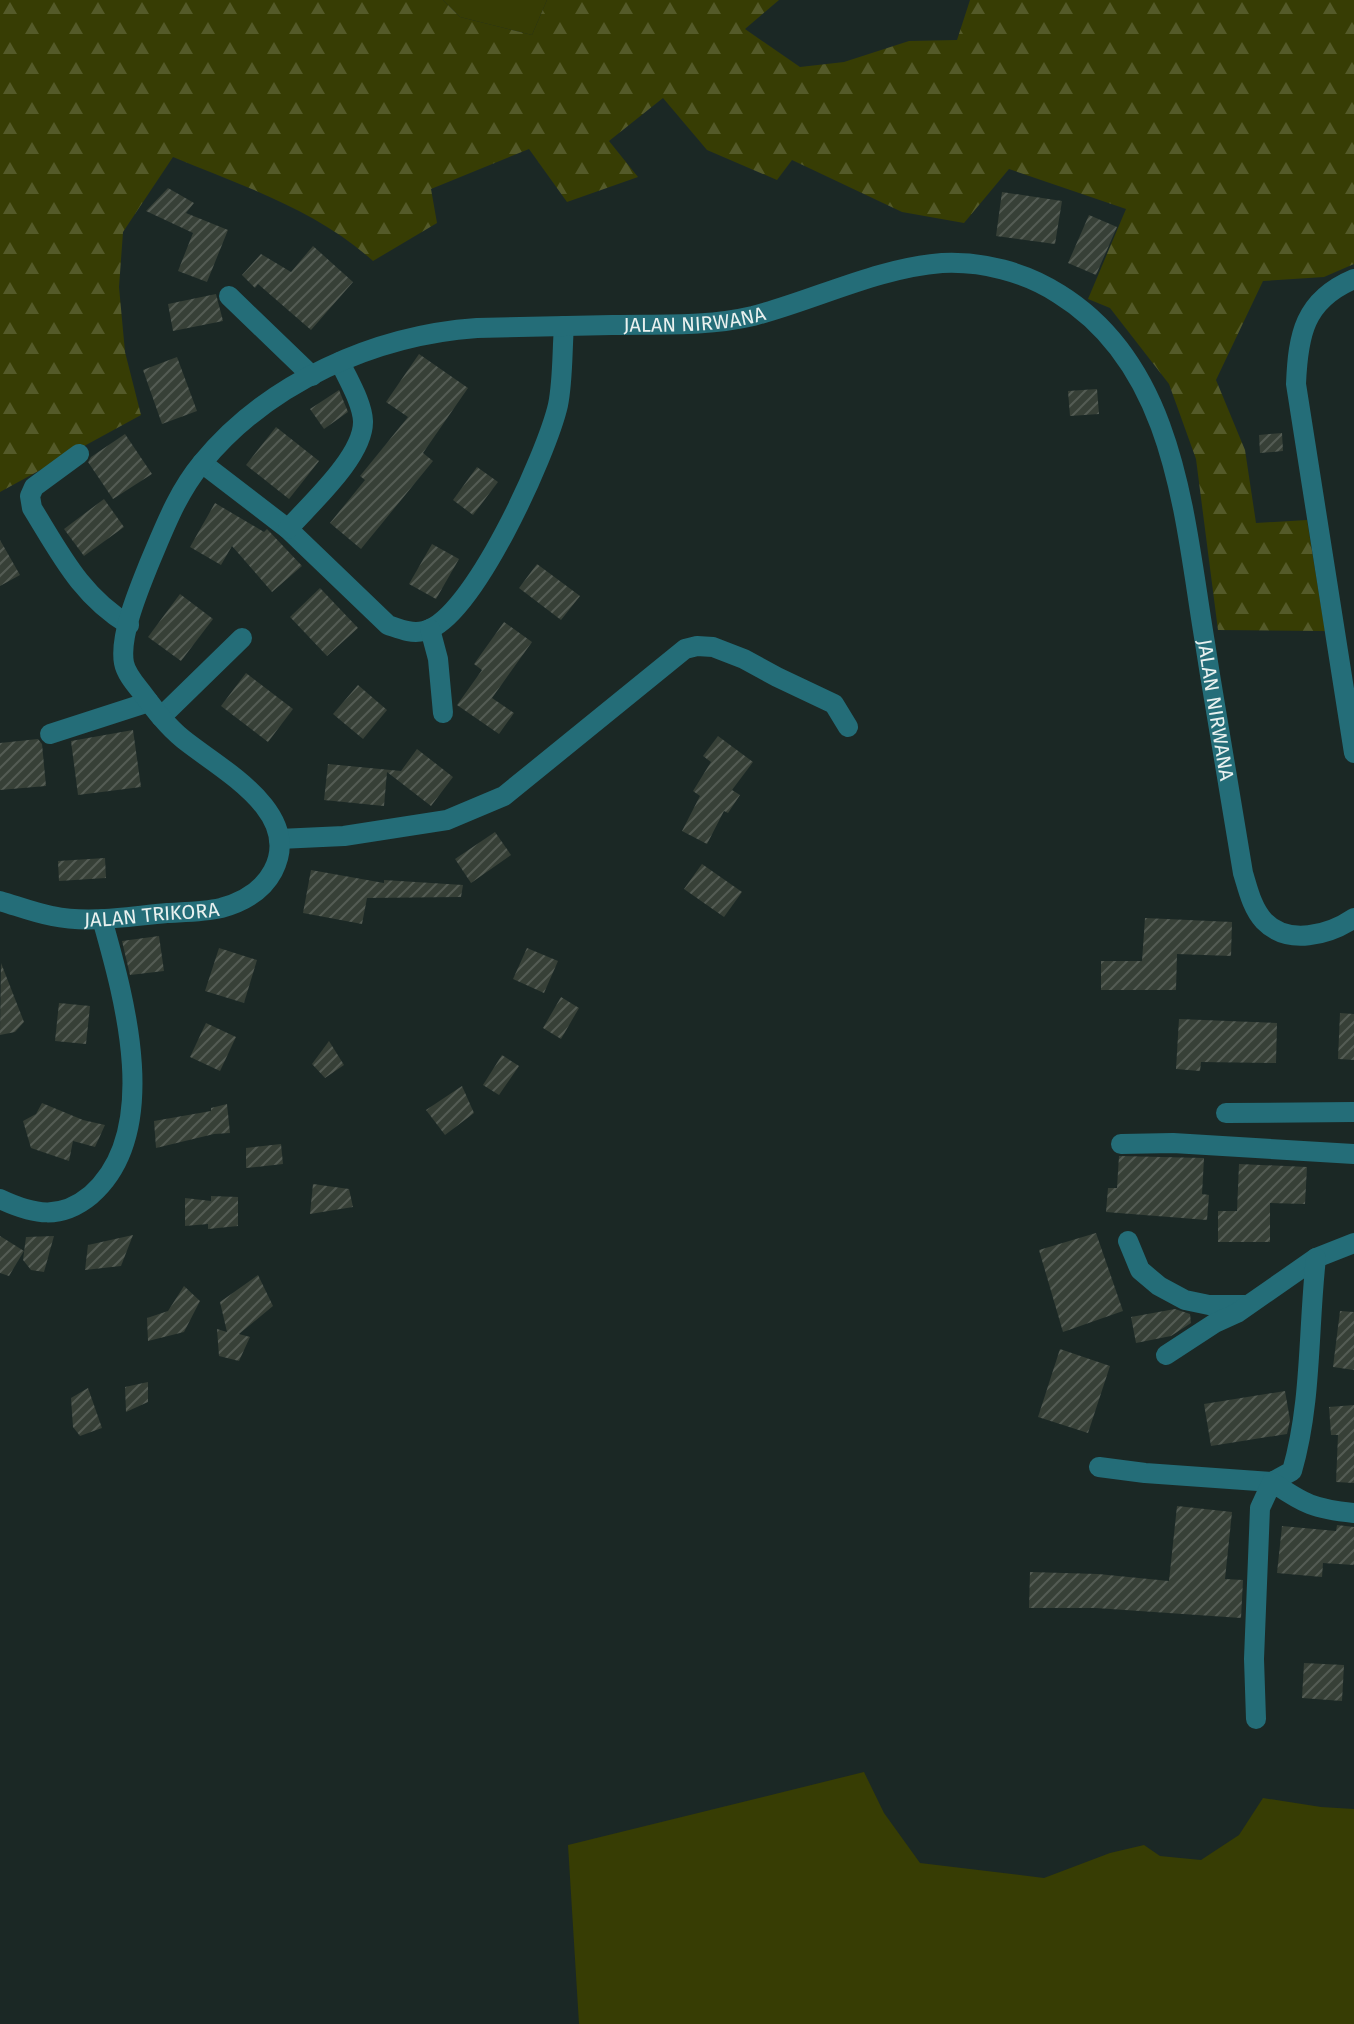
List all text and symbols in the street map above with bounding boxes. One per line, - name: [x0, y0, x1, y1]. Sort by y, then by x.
- street label: JALAN NIRWANA: [623, 301, 769, 337]
- street label: JALAN NIRWANA: [1193, 637, 1239, 783]
- street label: JALAN TRIKORA: [84, 897, 221, 932]

